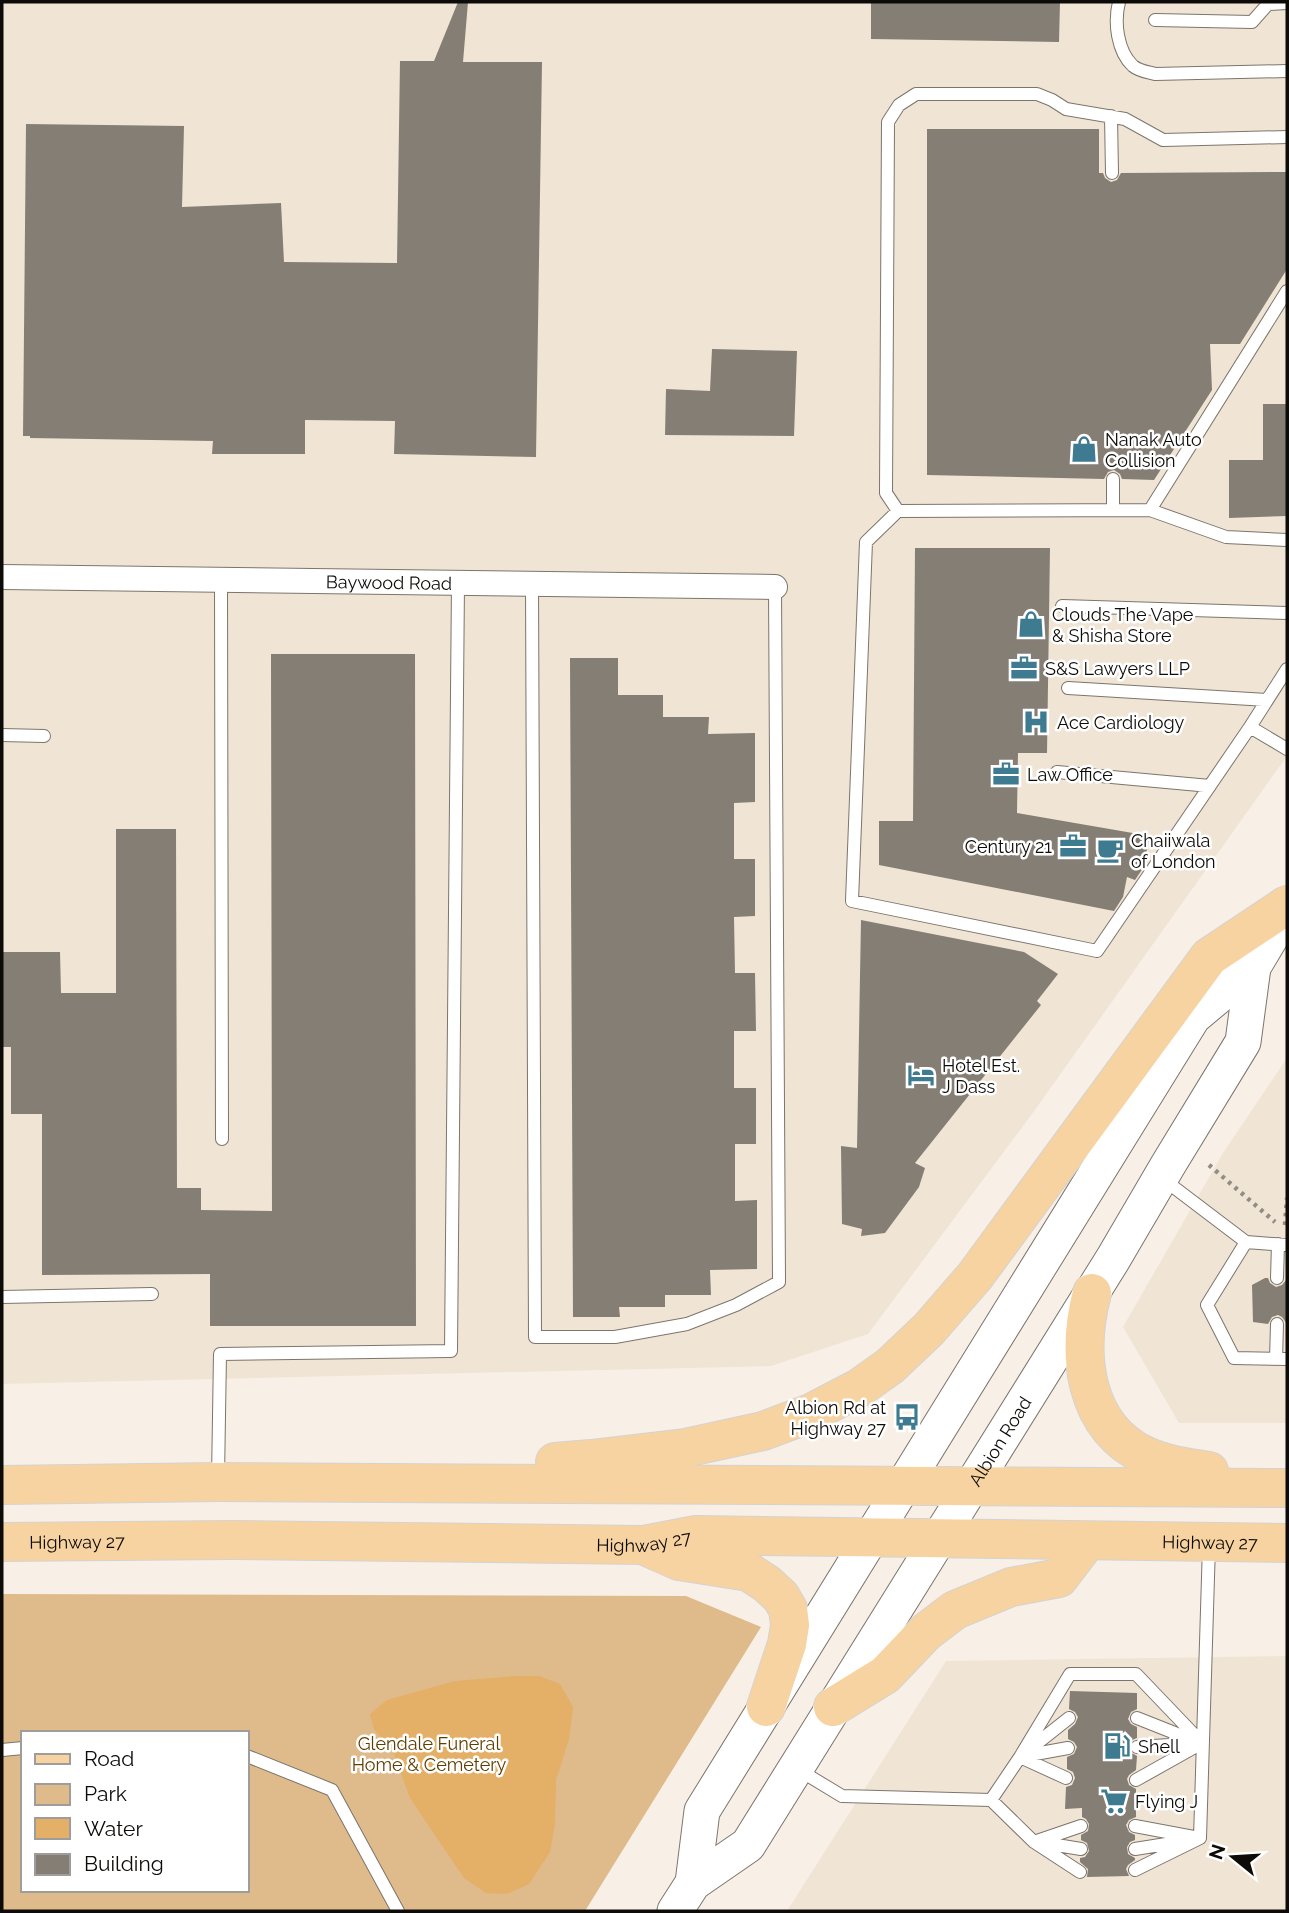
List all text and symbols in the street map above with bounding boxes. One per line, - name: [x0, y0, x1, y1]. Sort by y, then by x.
- place label: Nanak Auto Collision: [1105, 429, 1202, 471]
- shop icon: Nanak Auto Collision: [1069, 434, 1099, 464]
- street label: Baywood Road: [326, 571, 452, 593]
- place label: Clouds The Vape & Shisha Store: [1052, 604, 1194, 646]
- shop icon: Clouds The Vape & Shisha Store: [1016, 609, 1046, 639]
- office icon: S&S Lawyers LLP: [1009, 653, 1039, 683]
- place label: S&S Lawyers LLP: [1045, 658, 1190, 679]
- hospital icon: Ace Cardiology: [1021, 707, 1051, 737]
- place label: Ace Cardiology: [1057, 712, 1185, 733]
- office icon: Law Office: [991, 759, 1021, 789]
- place label: Law Office: [1027, 764, 1113, 785]
- place label: Chaiiwala of London: [1131, 830, 1216, 872]
- office icon: Century 21: [1058, 831, 1088, 861]
- cafe icon: Chaiiwala of London: [1095, 835, 1125, 865]
- place label: Century 21: [965, 836, 1052, 857]
- place label: Hotel Est. J Dass: [942, 1055, 1020, 1097]
- hotel icon: Hotel Est. J Dass: [906, 1060, 936, 1090]
- street label: Albion Road: [964, 1393, 1035, 1490]
- place label: Albion Rd at Highway 27: [785, 1397, 886, 1439]
- bus stop icon: Albion Rd at Highway 27: [892, 1402, 922, 1432]
- street label: Highway 27: [596, 1526, 693, 1556]
- street label: Highway 27: [29, 1530, 125, 1552]
- street label: Highway 27: [1162, 1531, 1258, 1553]
- legend: [21, 1731, 248, 1892]
- fuel station icon: Shell: [1102, 1731, 1132, 1761]
- park label: Glendale Funeral Home & Cemetery: [352, 1733, 507, 1775]
- place label: Shell: [1138, 1736, 1180, 1757]
- text: Road: [84, 1746, 134, 1771]
- text: Park: [84, 1781, 127, 1806]
- supermarket icon: Flying J: [1099, 1786, 1129, 1816]
- place label: Flying J: [1135, 1791, 1198, 1812]
- text: Water: [84, 1816, 143, 1841]
- north arrow: [1198, 1822, 1268, 1892]
- text: N: [1204, 1841, 1230, 1862]
- text: Building: [84, 1851, 164, 1876]

